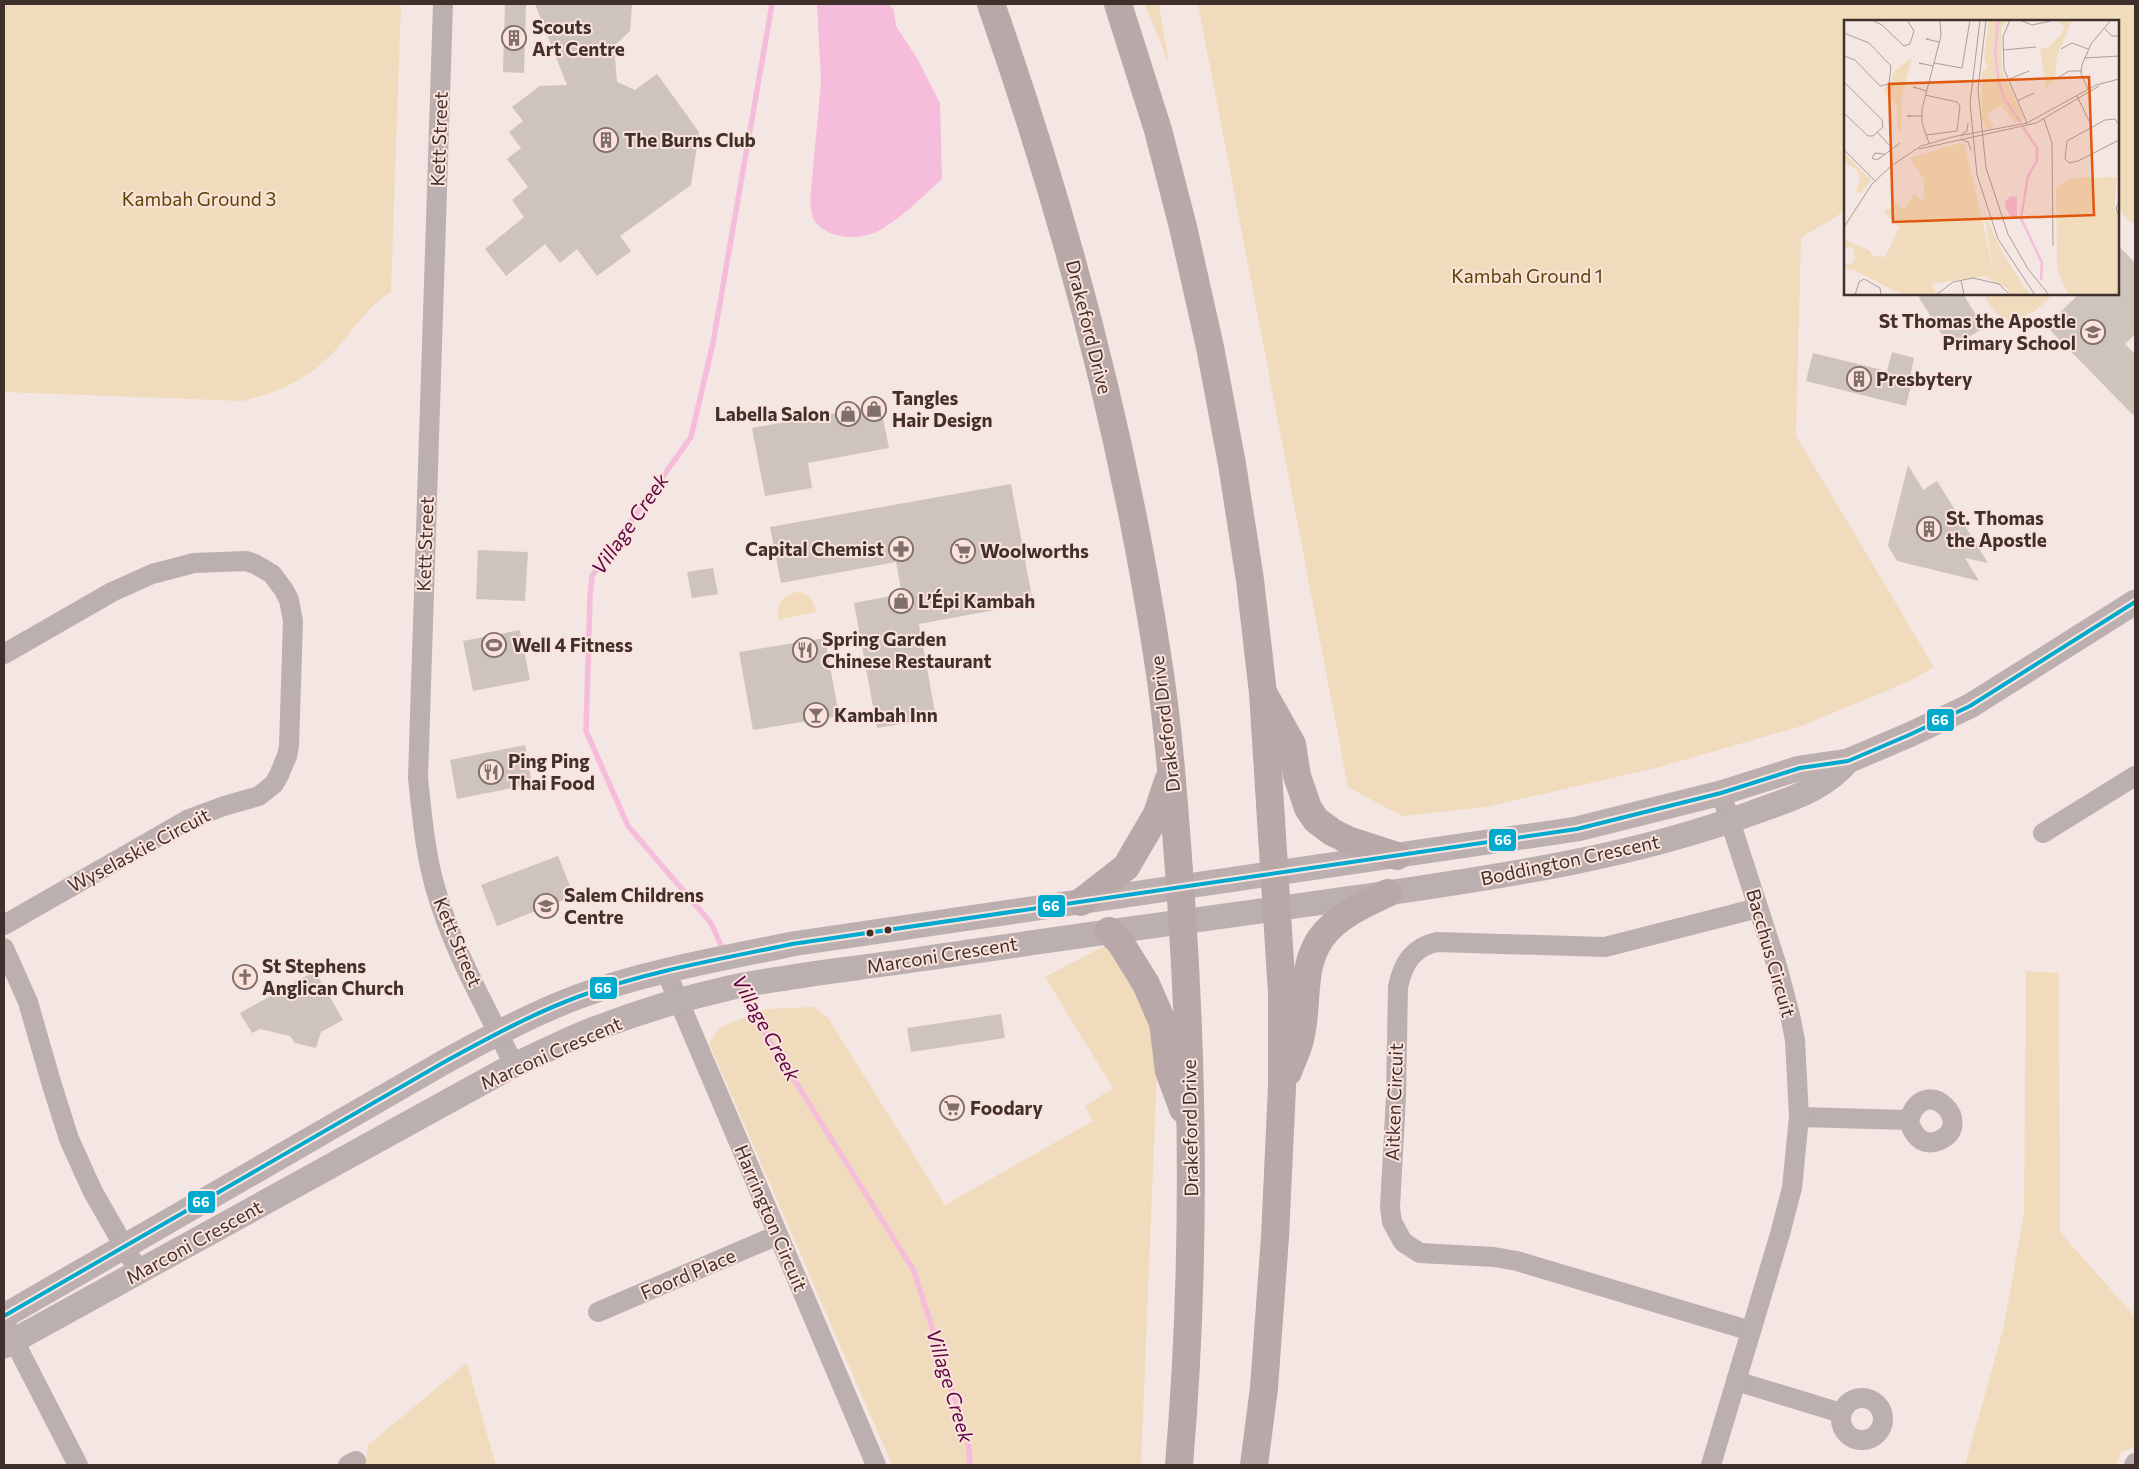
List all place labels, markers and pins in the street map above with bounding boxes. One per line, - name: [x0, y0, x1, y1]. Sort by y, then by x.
- place label: Scouts Art Centre: [532, 15, 625, 60]
- building icon: Scouts Art Centre: [501, 25, 527, 51]
- building icon: The Burns Club: [593, 127, 619, 153]
- place label: The Burns Club: [624, 128, 756, 151]
- place label: St Thomas the Apostle Primary School: [1879, 309, 2076, 354]
- school or university icon: St Thomas the Apostle Primary School: [2080, 319, 2106, 345]
- building icon: Presbytery: [1846, 366, 1872, 392]
- place label: Presbytery: [1876, 367, 1973, 390]
- place label: Tangles Hair Design: [892, 386, 993, 431]
- shop icon: Tangles Hair Design: [861, 396, 887, 422]
- shop icon: Labella Salon: [835, 401, 861, 427]
- place label: Labella Salon: [715, 402, 830, 425]
- place label: St. Thomas the Apostle: [1946, 506, 2047, 551]
- building icon: St. Thomas the Apostle: [1916, 516, 1942, 542]
- pharmacy icon: Capital Chemist: [888, 536, 914, 562]
- place label: Capital Chemist: [745, 537, 884, 560]
- supermarket icon: Woolworths: [950, 538, 976, 564]
- place label: Woolworths: [980, 539, 1089, 562]
- shop icon: L’Épi Kambah: [888, 588, 914, 614]
- place label: L’Épi Kambah: [918, 589, 1035, 612]
- place label: Spring Garden Chinese Restaurant: [822, 627, 992, 672]
- sports icon: Well 4 Fitness: [481, 632, 507, 658]
- place label: Well 4 Fitness: [512, 633, 633, 656]
- restaurant icon: Spring Garden Chinese Restaurant: [792, 637, 818, 663]
- bar icon: Kambah Inn: [803, 702, 829, 728]
- place label: Kambah Inn: [834, 703, 938, 726]
- place label: Ping Ping Thai Food: [508, 749, 595, 794]
- restaurant icon: Ping Ping Thai Food: [478, 759, 504, 785]
- place label: Salem Childrens Centre: [564, 883, 704, 928]
- school or university icon: Salem Childrens Centre: [533, 893, 559, 919]
- unlabelled marker: [883, 925, 893, 935]
- unlabelled marker: [865, 928, 875, 938]
- place label: St Stephens Anglican Church: [262, 954, 404, 999]
- church icon: St Stephens Anglican Church: [232, 964, 258, 990]
- supermarket icon: Foodary: [939, 1095, 965, 1121]
- place label: Foodary: [970, 1096, 1043, 1119]

